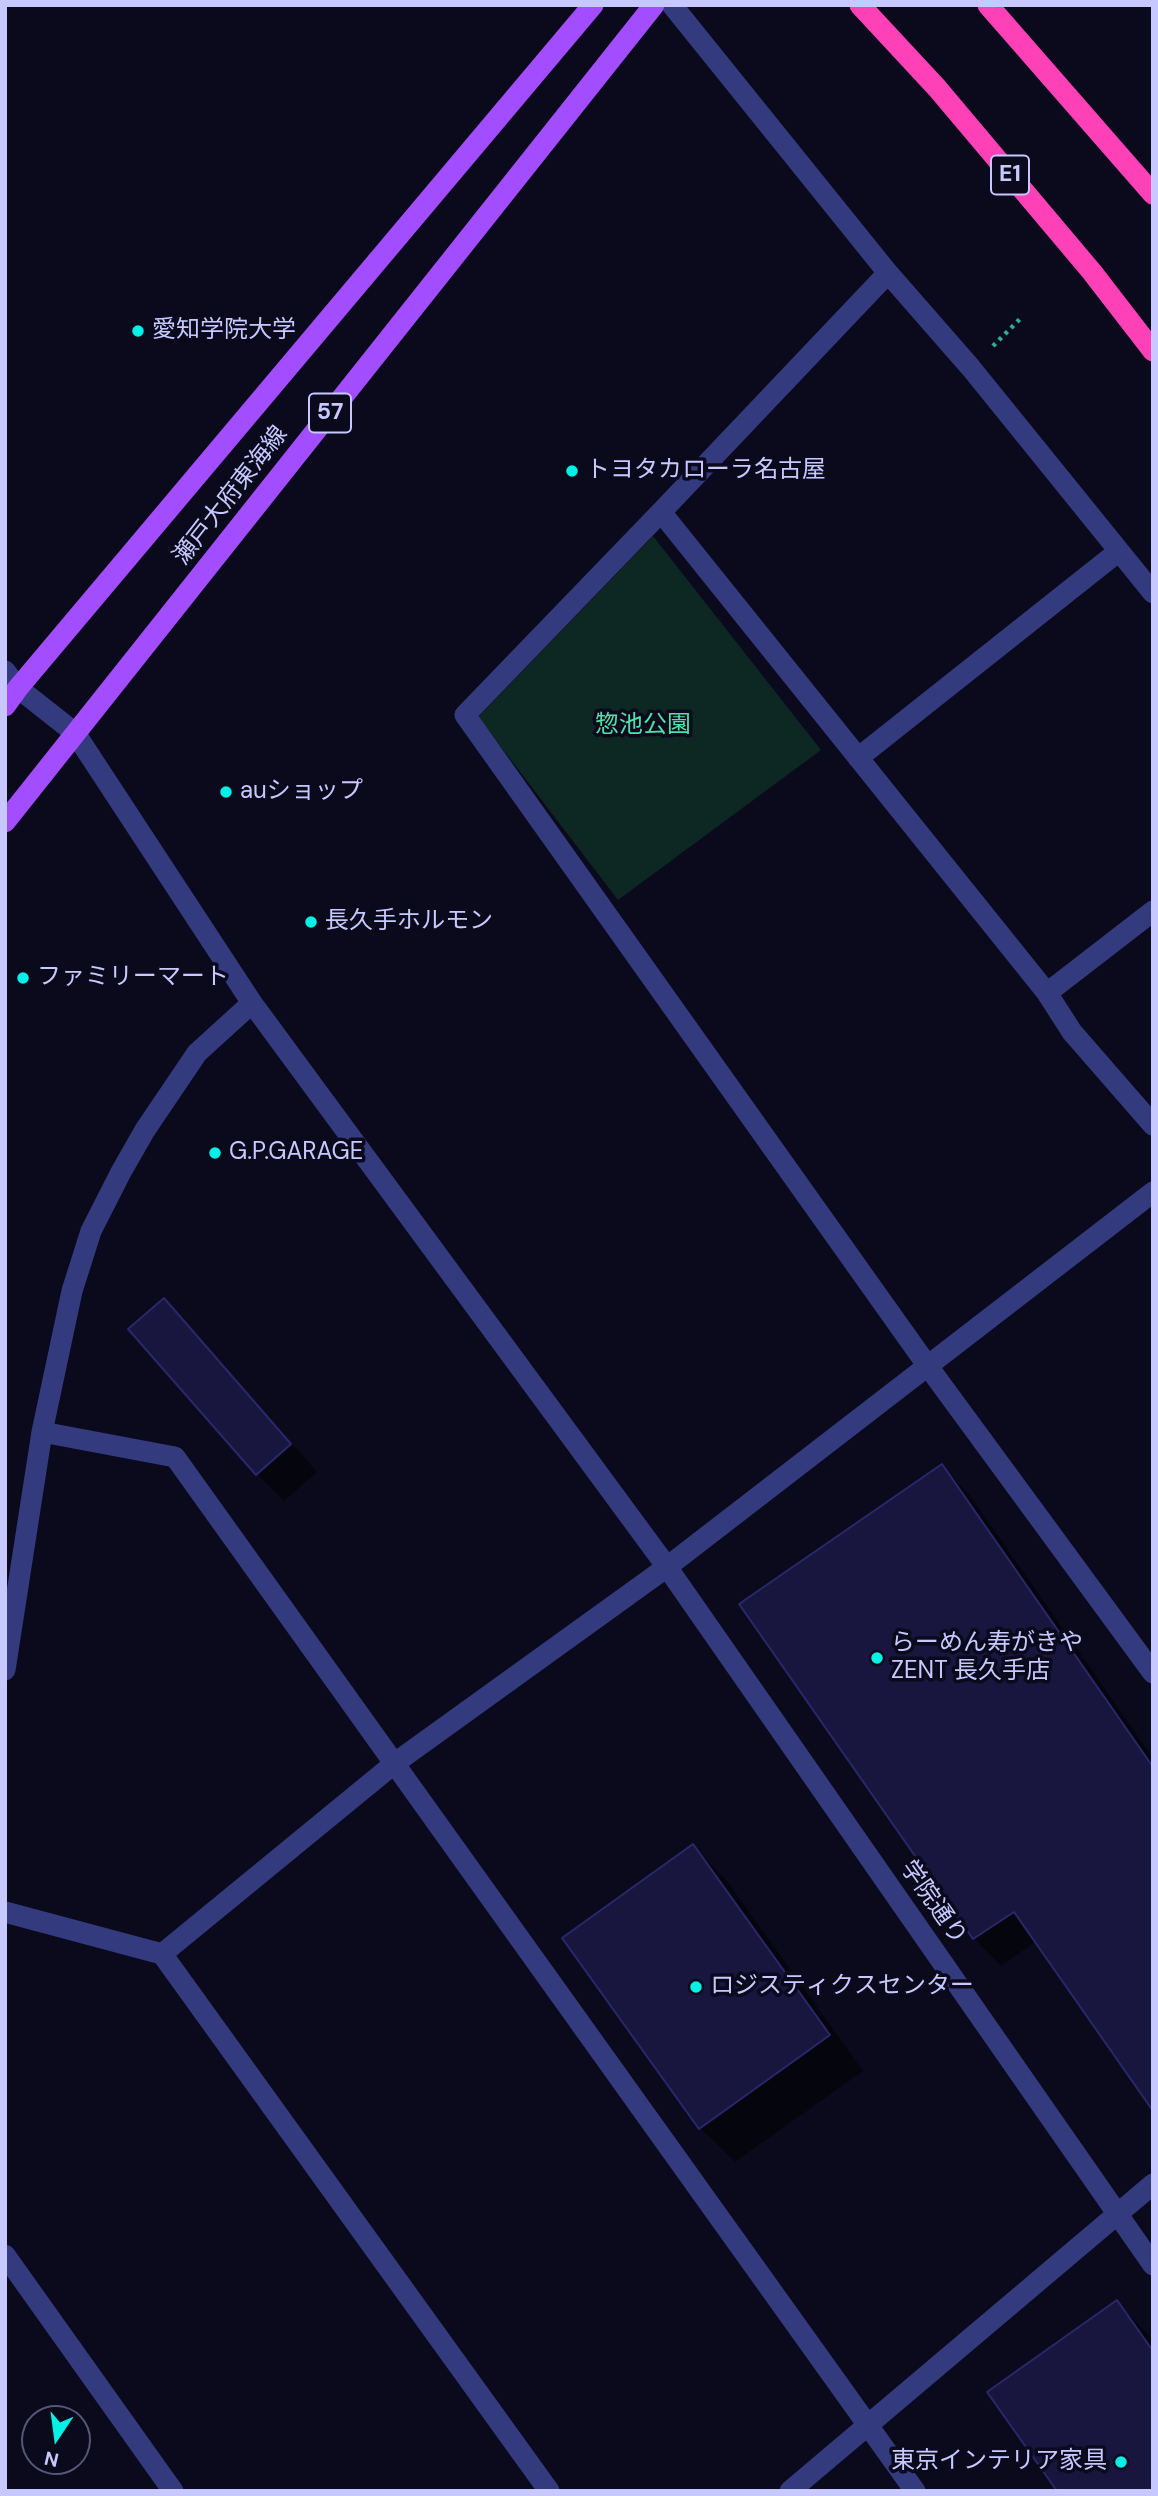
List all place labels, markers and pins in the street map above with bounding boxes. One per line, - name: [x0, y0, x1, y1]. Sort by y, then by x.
- place label: 愛知学院大学: [152, 317, 296, 345]
- marker: 愛知学院大学: [130, 323, 146, 339]
- place label: トヨタカローラ名古屋: [586, 457, 826, 485]
- marker: トヨタカローラ名古屋: [564, 463, 580, 479]
- place label: auショップ: [240, 778, 363, 806]
- marker: auショップ: [218, 784, 234, 800]
- place label: 長久手ホルモン: [325, 908, 493, 936]
- marker: 長久手ホルモン: [303, 914, 319, 930]
- place label: ファミリーマート: [37, 964, 229, 992]
- marker: ファミリーマート: [15, 970, 31, 986]
- place label: G.P.GARAGE: [229, 1139, 363, 1167]
- marker: G.P.GARAGE: [207, 1145, 223, 1161]
- place label: らーめん寿がきや ZENT 長久手店: [891, 1630, 1083, 1686]
- marker: らーめん寿がきや ZENT 長久手店: [869, 1650, 885, 1666]
- place label: ロジスティクスセンター: [710, 1973, 974, 2001]
- marker: ロジスティクスセンター: [688, 1979, 704, 1995]
- place label: 東京インテリア家具: [891, 2448, 1107, 2476]
- marker: 東京インテリア家具: [1113, 2454, 1129, 2470]

